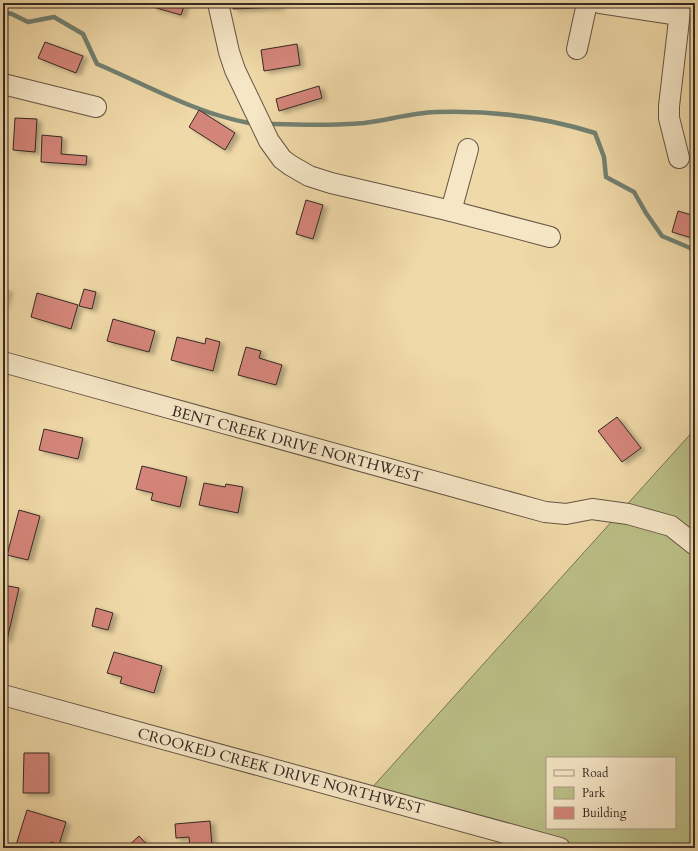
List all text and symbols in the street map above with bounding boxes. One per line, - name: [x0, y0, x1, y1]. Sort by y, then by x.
- street label: BENT CREEK DRIVE NORTHWEST: [169, 401, 425, 487]
- street label: CROOKED CREEK DRIVE NORTHWEST: [135, 723, 427, 819]
- legend: [546, 757, 676, 829]
- text: Road: [582, 765, 609, 781]
- text: Park: [582, 785, 606, 801]
- text: Building: [582, 805, 627, 821]

